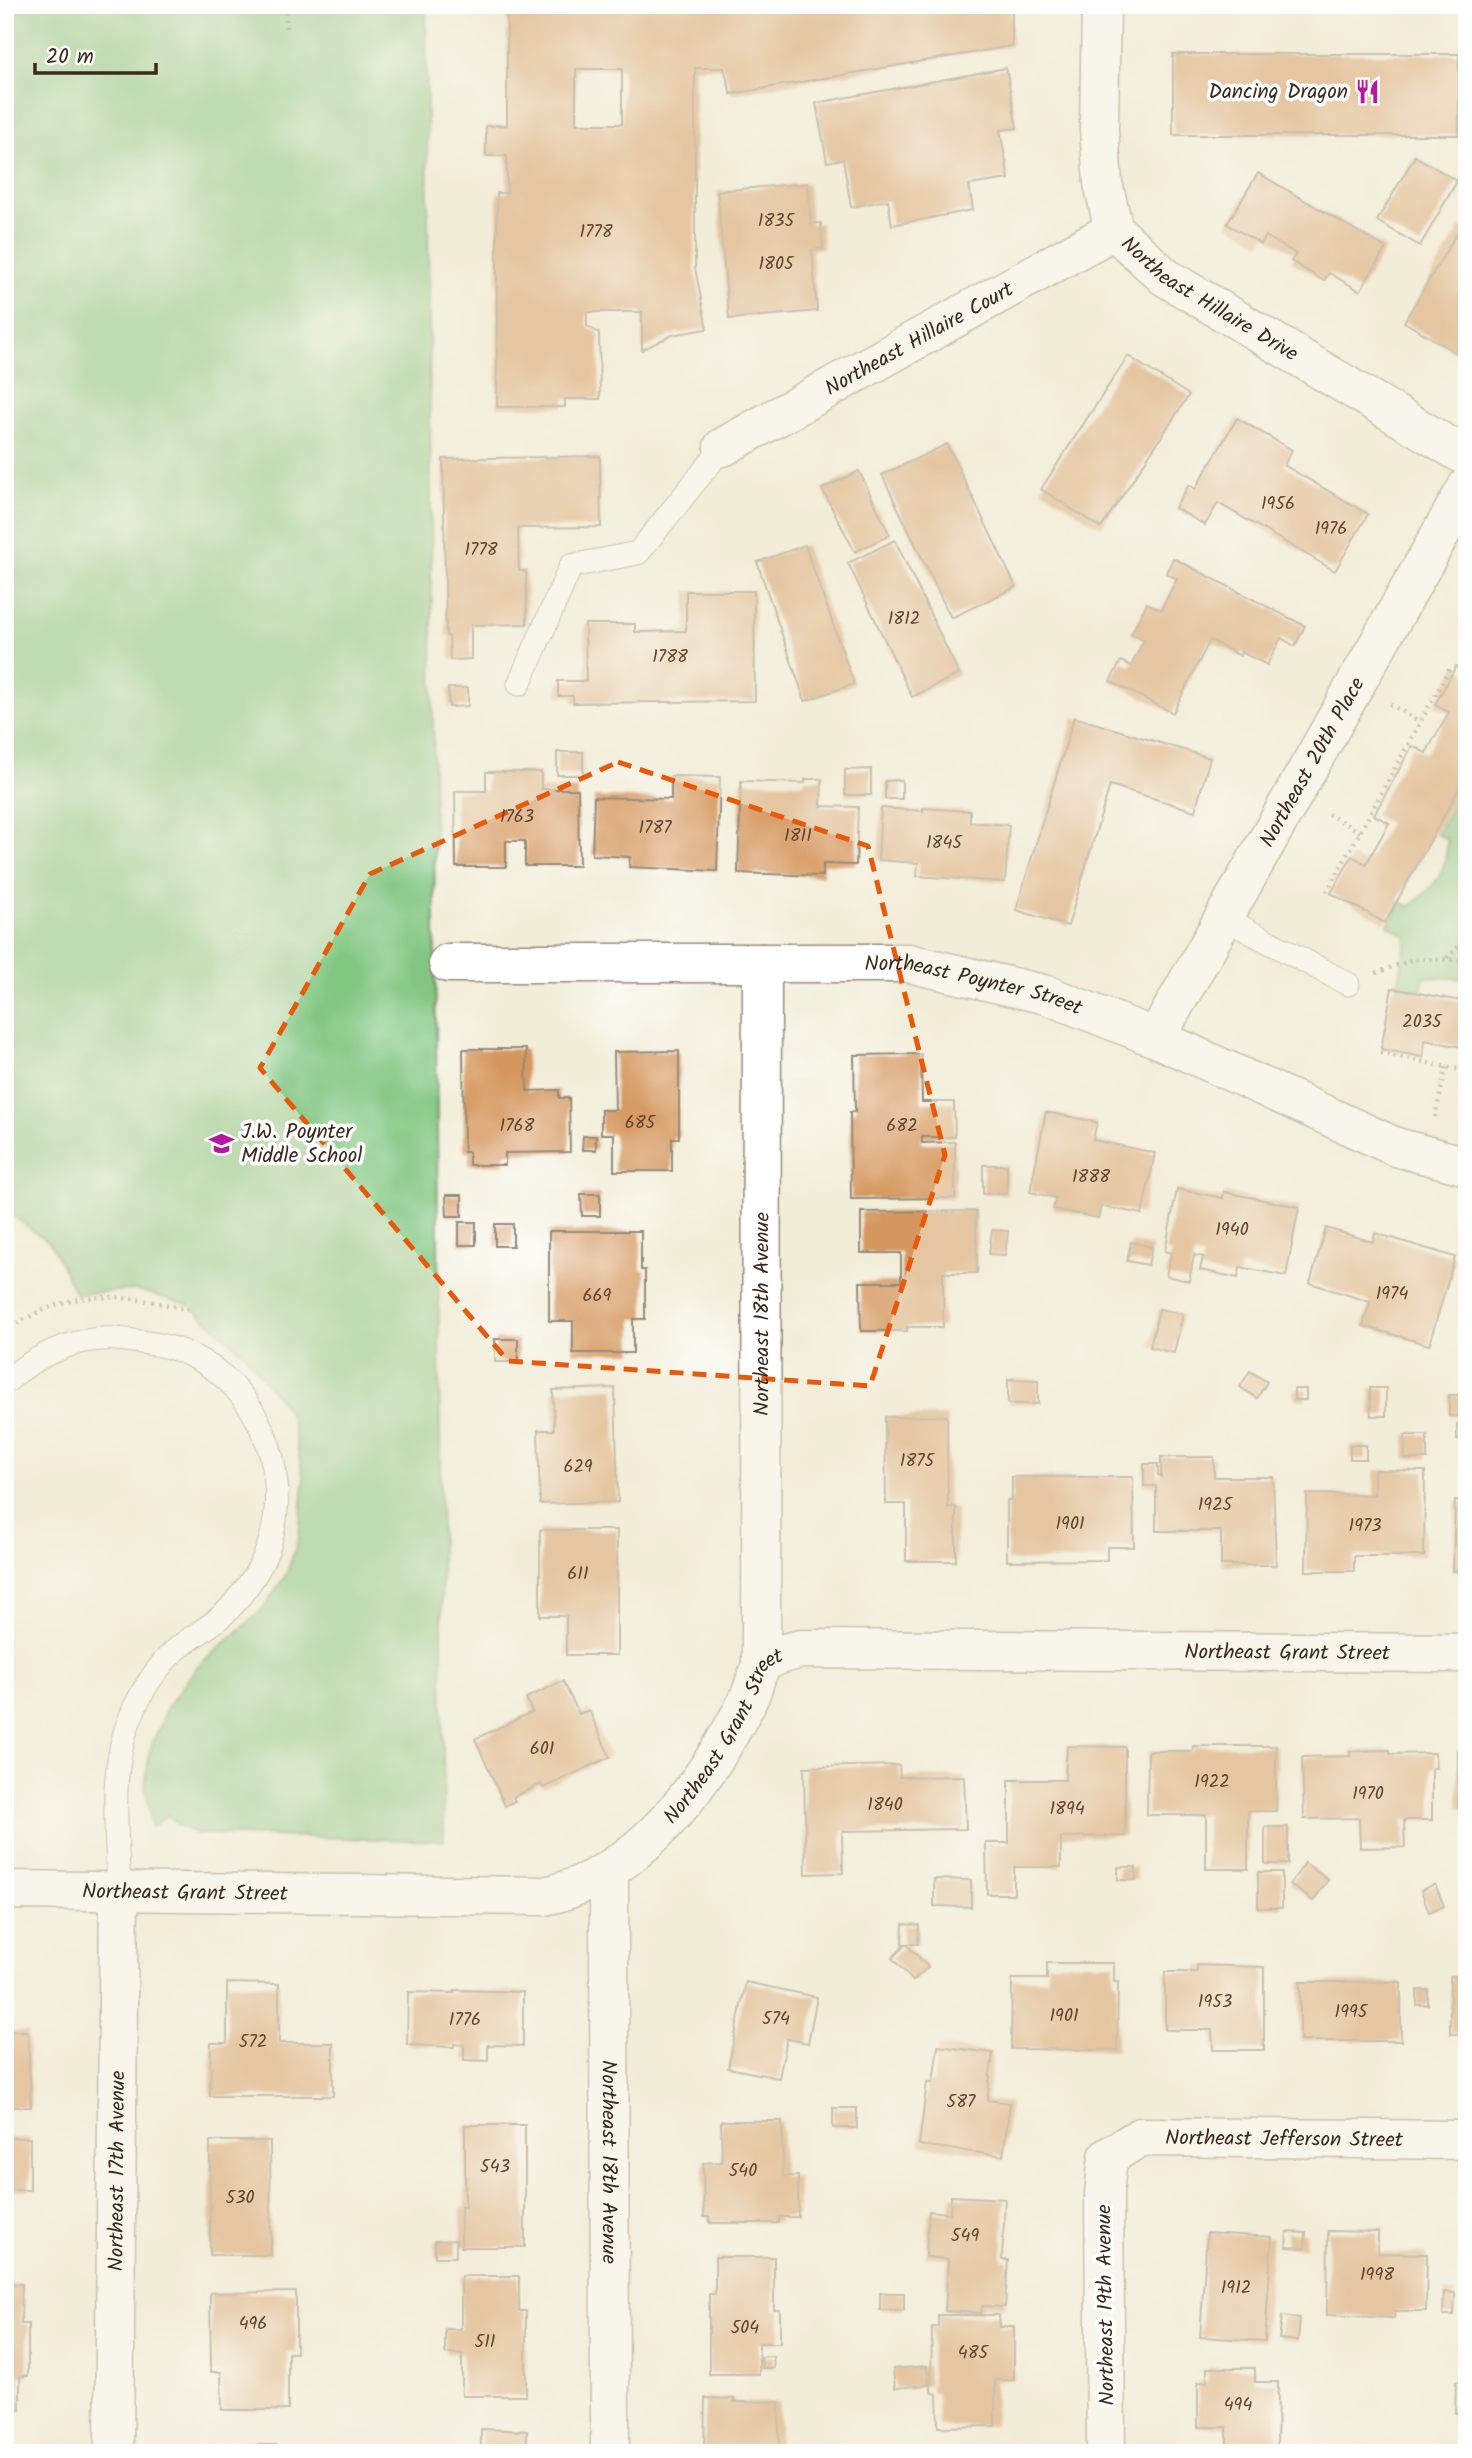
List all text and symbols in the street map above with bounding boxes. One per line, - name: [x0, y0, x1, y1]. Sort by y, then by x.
- scale bar: [35, 32, 156, 76]
- text: 20 m: [46, 41, 94, 74]
- place label: Dancing Dragon: [1208, 76, 1348, 109]
- restaurant icon: Dancing Dragon: [1354, 77, 1382, 105]
- house number: 1835: [758, 207, 796, 236]
- house number: 1778: [579, 218, 613, 247]
- street label: Northeast Hillaire Drive: [1113, 229, 1305, 371]
- house number: 1805: [758, 250, 795, 279]
- street label: Northeast Hillaire Court: [819, 273, 1021, 405]
- house number: 1956: [1261, 490, 1295, 519]
- house number: 1976: [1315, 515, 1347, 544]
- house number: 1778: [464, 536, 498, 565]
- house number: 1812: [888, 605, 920, 634]
- house number: 1788: [652, 643, 688, 672]
- street label: Northeast 20th Place: [1252, 671, 1375, 854]
- house number: 1763: [500, 803, 534, 832]
- house number: 1787: [638, 814, 672, 843]
- house number: 1811: [784, 822, 812, 851]
- house number: 1845: [926, 829, 963, 858]
- street label: Northeast Poynter Street: [864, 948, 1088, 1026]
- house number: 2035: [1402, 1008, 1443, 1037]
- house number: 685: [625, 1109, 657, 1138]
- house number: 1768: [500, 1112, 535, 1141]
- house number: 682: [886, 1112, 918, 1141]
- place label: J.W. Poynter Middle School: [241, 1116, 362, 1173]
- school or university icon: J.W. Poynter Middle School: [207, 1129, 235, 1157]
- house number: 1888: [1072, 1163, 1110, 1192]
- street label: Northeast 18th Avenue: [746, 1211, 780, 1416]
- house number: 1940: [1215, 1216, 1249, 1245]
- house number: 1974: [1376, 1280, 1408, 1309]
- house number: 669: [583, 1282, 612, 1311]
- house number: 1875: [900, 1447, 936, 1476]
- house number: 629: [563, 1453, 593, 1482]
- house number: 1925: [1198, 1491, 1234, 1520]
- house number: 1901: [1055, 1510, 1085, 1539]
- house number: 1973: [1348, 1512, 1382, 1541]
- house number: 611: [567, 1560, 589, 1589]
- street label: Northeast Grant Street: [1184, 1636, 1391, 1671]
- street label: Northeast Grant Street: [656, 1640, 789, 1832]
- house number: 601: [530, 1735, 554, 1764]
- house number: 1922: [1194, 1768, 1230, 1797]
- house number: 1970: [1352, 1780, 1384, 1809]
- house number: 1840: [867, 1791, 903, 1820]
- house number: 1894: [1049, 1795, 1085, 1824]
- street label: Northeast Grant Street: [82, 1876, 289, 1911]
- house number: 1953: [1198, 1988, 1232, 2017]
- house number: 1995: [1335, 1998, 1369, 2027]
- house number: 1901: [1049, 2002, 1079, 2031]
- house number: 574: [762, 2005, 790, 2034]
- house number: 1776: [449, 2006, 481, 2035]
- house number: 572: [239, 2028, 267, 2057]
- street label: Northeast 18th Avenue: [591, 2060, 625, 2265]
- street label: Northeast 17th Avenue: [101, 2070, 135, 2272]
- house number: 587: [947, 2088, 976, 2117]
- street label: Northeast Jefferson Street: [1165, 2122, 1404, 2157]
- house number: 543: [480, 2153, 510, 2182]
- house number: 540: [729, 2157, 757, 2186]
- house number: 530: [226, 2184, 254, 2213]
- street label: Northeast 19th Avenue: [1088, 2203, 1125, 2406]
- house number: 549: [951, 2222, 979, 2251]
- house number: 1998: [1360, 2261, 1394, 2290]
- house number: 1912: [1221, 2274, 1251, 2303]
- house number: 496: [239, 2310, 267, 2339]
- house number: 504: [731, 2314, 759, 2343]
- house number: 511: [475, 2328, 495, 2357]
- house number: 485: [958, 2339, 990, 2368]
- house number: 494: [1224, 2391, 1252, 2420]

